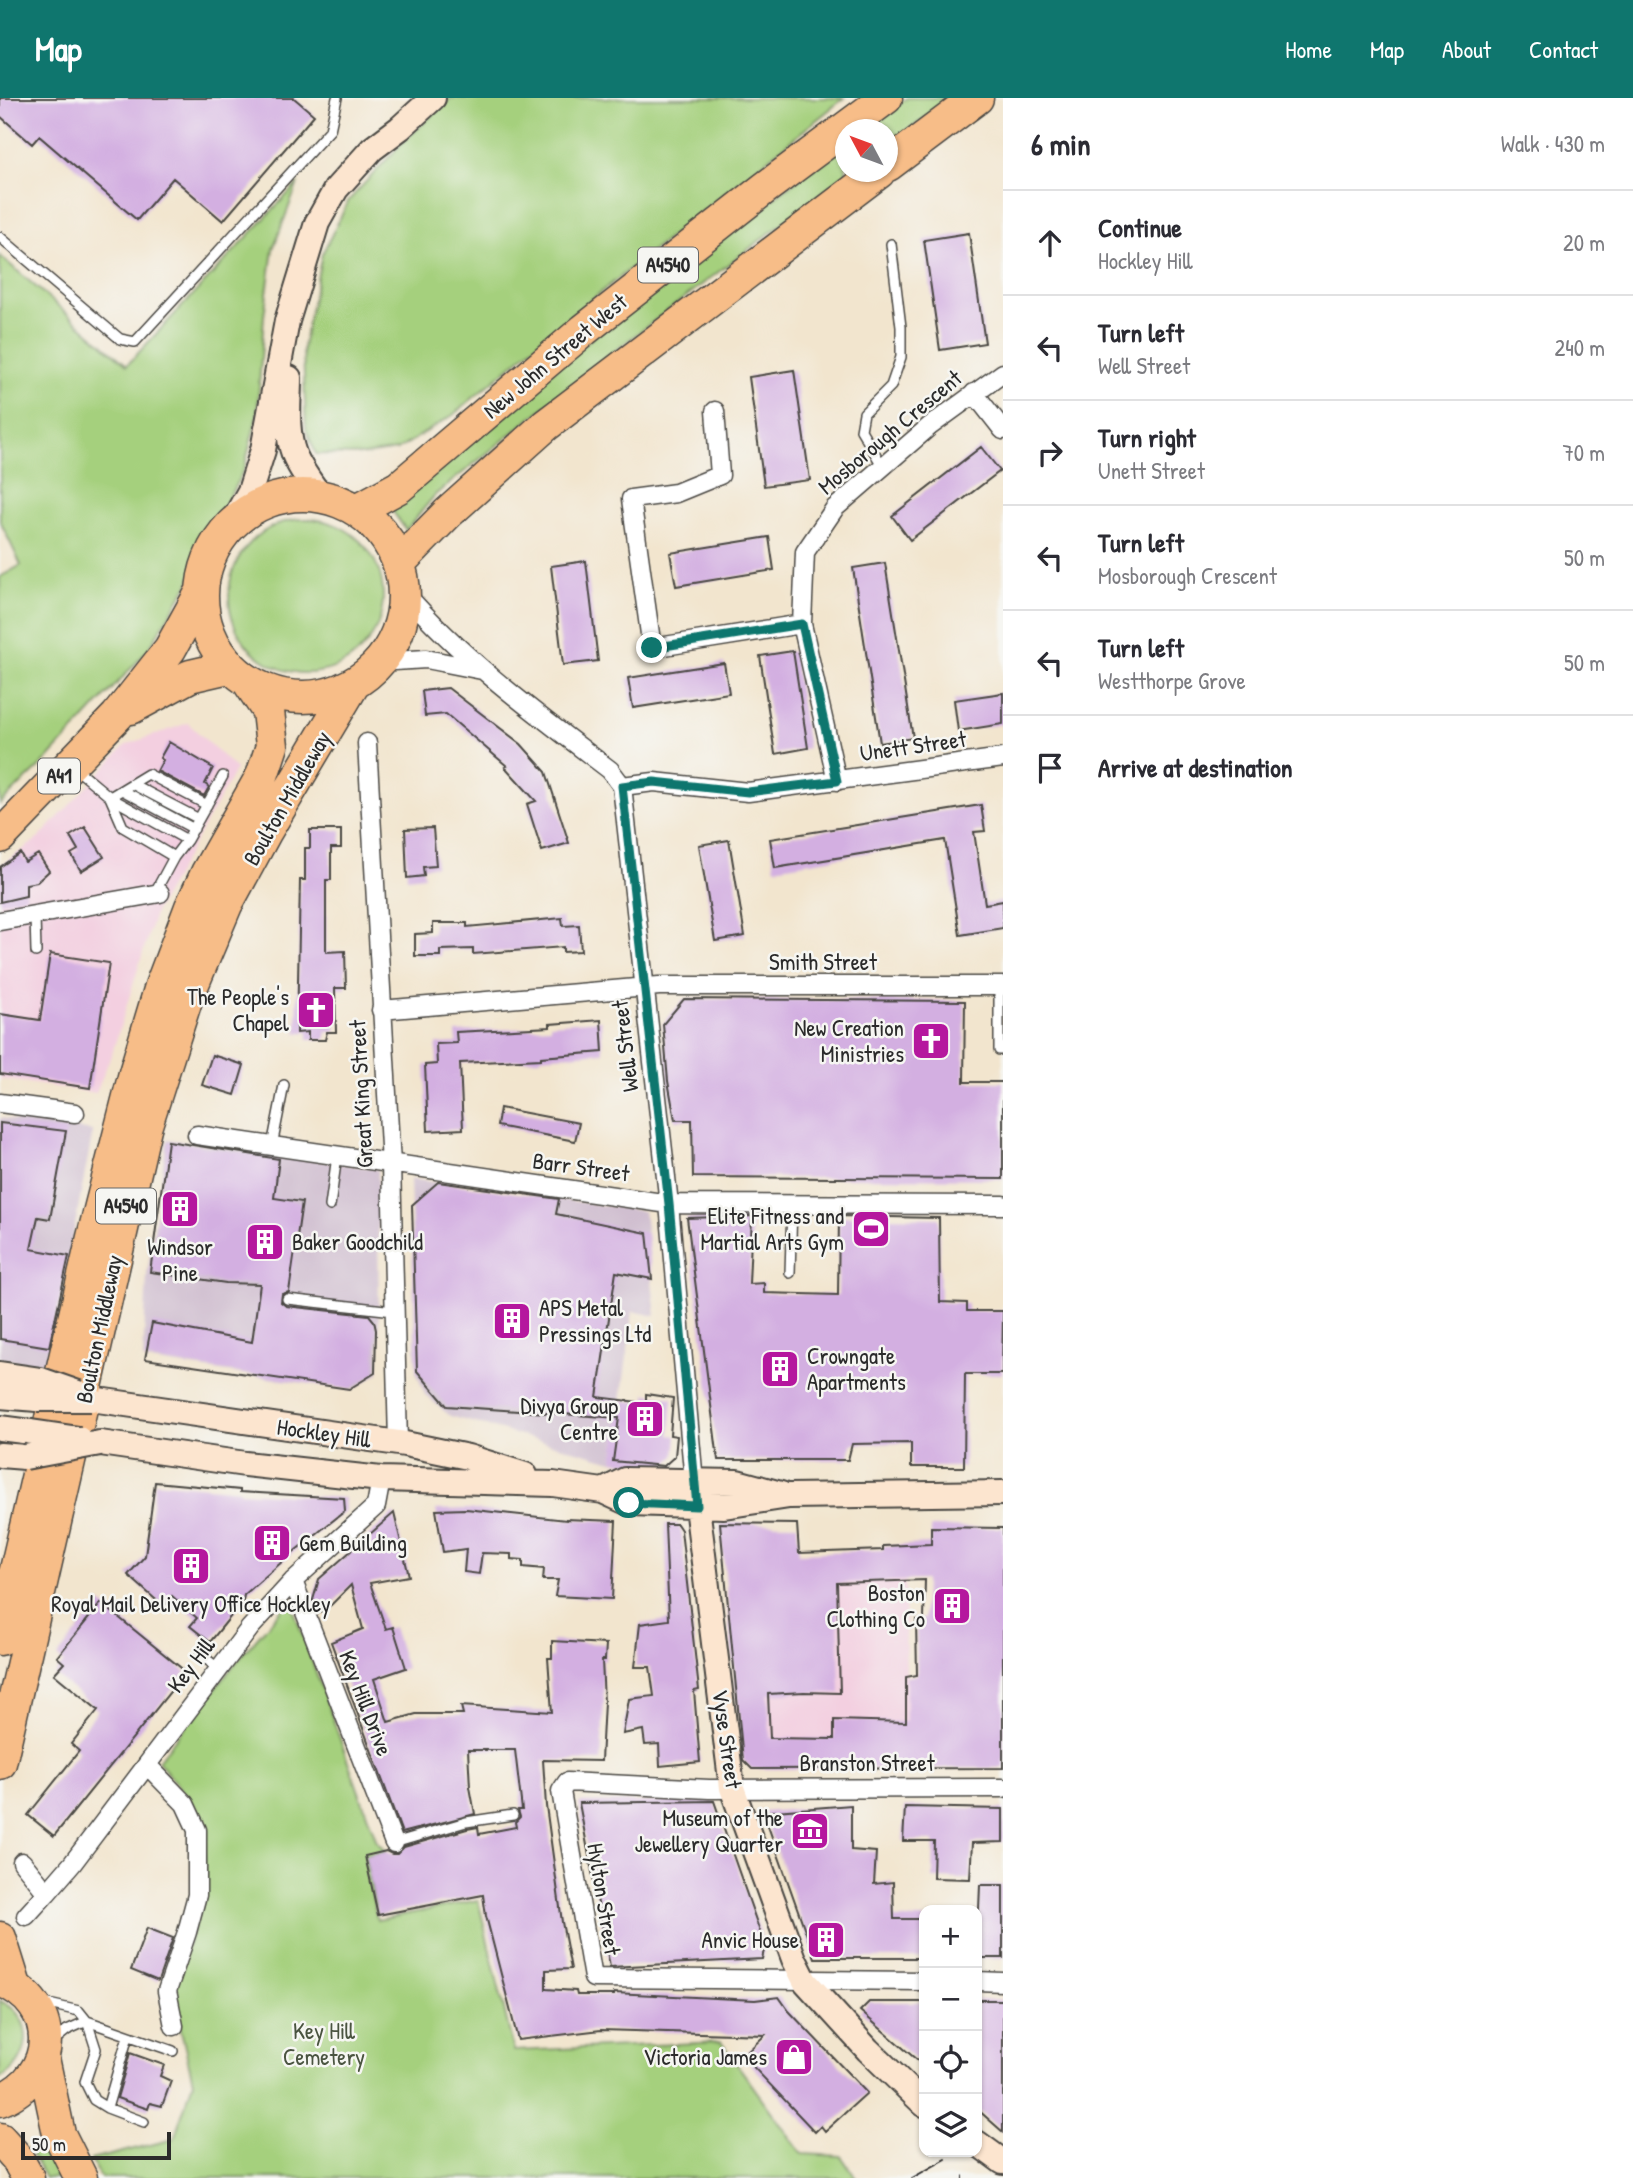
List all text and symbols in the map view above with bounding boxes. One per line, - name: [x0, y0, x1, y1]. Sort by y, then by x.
- text: Map: [35, 27, 82, 71]
- text: Home: [1285, 33, 1332, 65]
- text: Map: [1370, 33, 1404, 65]
- text: About: [1442, 33, 1491, 65]
- text: Contact: [1529, 33, 1598, 65]
- north arrow: [835, 119, 898, 182]
- text: 6 min: [1031, 124, 1091, 164]
- text: Walk · 430 m: [1501, 128, 1605, 159]
- text: Continue: [1098, 210, 1182, 245]
- icon: ahead: [1031, 224, 1069, 262]
- text: 20 m: [1563, 227, 1605, 258]
- text: Hockley Hill: [1098, 245, 1193, 276]
- road number: A4540: [638, 248, 698, 282]
- street label: New John Street West: [476, 285, 634, 425]
- text: Turn left: [1098, 315, 1184, 350]
- icon: left: [1031, 329, 1069, 367]
- text: 240 m: [1554, 332, 1605, 363]
- text: Well Street: [1098, 350, 1190, 381]
- street label: Mosborough Crescent: [811, 362, 969, 501]
- text: Turn right: [1098, 420, 1196, 455]
- icon: right: [1031, 434, 1069, 472]
- text: 70 m: [1562, 437, 1605, 468]
- text: Unett Street: [1098, 455, 1205, 486]
- text: Turn left: [1098, 525, 1184, 560]
- icon: left: [1031, 539, 1069, 577]
- text: 50 m: [1564, 542, 1605, 573]
- text: Mosborough Crescent: [1098, 560, 1277, 591]
- text: Turn left: [1098, 630, 1184, 665]
- route end: [636, 632, 667, 663]
- icon: left: [1031, 644, 1069, 682]
- text: 50 m: [1564, 647, 1605, 678]
- text: Westthorpe Grove: [1098, 665, 1246, 696]
- street label: Unett Street: [858, 723, 969, 768]
- street label: Boulton Middleway: [236, 725, 338, 871]
- icon: arrive: [1031, 749, 1069, 787]
- text: Arrive at destination: [1098, 750, 1293, 785]
- road number: A41: [38, 758, 80, 794]
- street label: Smith Street: [769, 946, 878, 977]
- place label: The People's Chapel: [187, 981, 290, 1038]
- church icon: The People's Chapel: [295, 989, 337, 1031]
- street label: Well Street: [603, 997, 645, 1094]
- place label: New Creation Ministries: [794, 1012, 904, 1069]
- street label: Great King Street: [341, 1018, 380, 1169]
- church icon: New Creation Ministries: [910, 1020, 952, 1062]
- street label: Barr Street: [531, 1144, 632, 1189]
- road number: A4540: [96, 1188, 156, 1224]
- building icon: Windsor Pine: [159, 1188, 201, 1230]
- place label: Elite Fitness and Martial Arts Gym: [700, 1200, 844, 1257]
- sports icon: Elite Fitness and Martial Arts Gym: [850, 1208, 892, 1250]
- building icon: Baker Goodchild: [244, 1221, 286, 1263]
- place label: Baker Goodchild: [292, 1226, 423, 1257]
- place label: Windsor Pine: [147, 1231, 213, 1288]
- street label: Boulton Middleway: [68, 1252, 129, 1406]
- place label: APS Metal Pressings Ltd: [539, 1292, 651, 1349]
- building icon: APS Metal Pressings Ltd: [491, 1300, 533, 1342]
- place label: Crowngate Apartments: [807, 1340, 906, 1397]
- building icon: Crowngate Apartments: [759, 1348, 801, 1390]
- place label: Divya Group Centre: [520, 1390, 618, 1447]
- building icon: Divya Group Centre: [624, 1398, 666, 1440]
- street label: Hockley Hill: [275, 1411, 374, 1455]
- route start: [613, 1487, 644, 1518]
- building icon: Gem Building: [251, 1522, 293, 1564]
- place label: Gem Building: [299, 1527, 407, 1558]
- building icon: Royal Mail Delivery Office Hockley: [170, 1545, 212, 1587]
- place label: Boston Clothing Co: [826, 1577, 925, 1634]
- building icon: Boston Clothing Co: [931, 1585, 973, 1627]
- place label: Royal Mail Delivery Office Hockley: [51, 1588, 331, 1619]
- street label: Key Hill: [160, 1630, 222, 1699]
- street label: Key Hill Drive: [332, 1646, 401, 1760]
- street label: Vyse Street: [705, 1688, 750, 1791]
- street label: Branston Street: [799, 1747, 936, 1778]
- place label: Museum of the Jewellery Quarter: [635, 1802, 783, 1859]
- museum icon: Museum of the Jewellery Quarter: [789, 1810, 831, 1852]
- street label: Hylton Street: [580, 1841, 629, 1958]
- map controls: [919, 1905, 982, 2157]
- button: +: [919, 1905, 982, 1968]
- building icon: Anvic House: [805, 1919, 847, 1961]
- place label: Anvic House: [702, 1924, 799, 1955]
- button: −: [919, 1968, 982, 2031]
- park label: Key Hill Cemetery: [283, 2015, 365, 2072]
- button: locate: [919, 2031, 982, 2094]
- shop icon: Victoria James: [773, 2036, 815, 2078]
- place label: Victoria James: [643, 2041, 767, 2072]
- button: layers: [919, 2094, 982, 2157]
- scale bar: [21, 2129, 172, 2161]
- text: 50 m: [32, 2131, 66, 2157]

